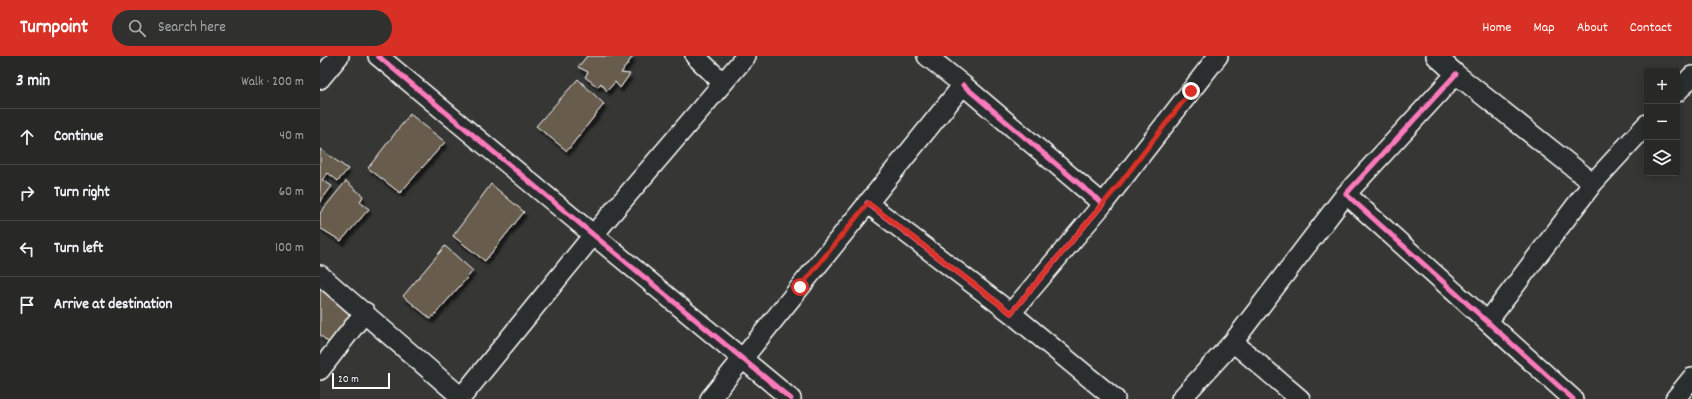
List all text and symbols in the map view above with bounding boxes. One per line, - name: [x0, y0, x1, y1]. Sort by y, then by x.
- search box: [112, 10, 392, 46]
- text: Turnpoint: [20, 15, 88, 42]
- icon: search: [126, 17, 148, 39]
- text: Search here: [158, 17, 226, 39]
- text: Home: [1482, 18, 1511, 38]
- text: Map: [1533, 18, 1555, 38]
- text: About: [1577, 18, 1608, 38]
- text: Contact: [1630, 18, 1672, 38]
- map controls: [1644, 68, 1680, 176]
- button: +: [1644, 68, 1680, 104]
- text: 3 min: [16, 70, 50, 94]
- text: Walk · 200 m: [241, 73, 304, 92]
- route end: [1182, 82, 1200, 100]
- button: −: [1644, 104, 1680, 140]
- icon: ahead: [16, 126, 38, 148]
- text: Continue: [54, 126, 103, 148]
- text: 40 m: [280, 127, 304, 146]
- button: layers: [1644, 140, 1680, 176]
- icon: right: [16, 182, 38, 204]
- text: Turn right: [54, 182, 110, 204]
- text: 60 m: [279, 183, 304, 202]
- icon: left: [16, 238, 38, 260]
- text: Turn left: [54, 238, 103, 260]
- text: 100 m: [275, 239, 304, 258]
- route start: [791, 278, 809, 296]
- icon: arrive: [16, 294, 38, 316]
- text: Arrive at destination: [54, 294, 172, 316]
- scale bar: [332, 371, 390, 390]
- text: 20 m: [338, 372, 359, 388]

